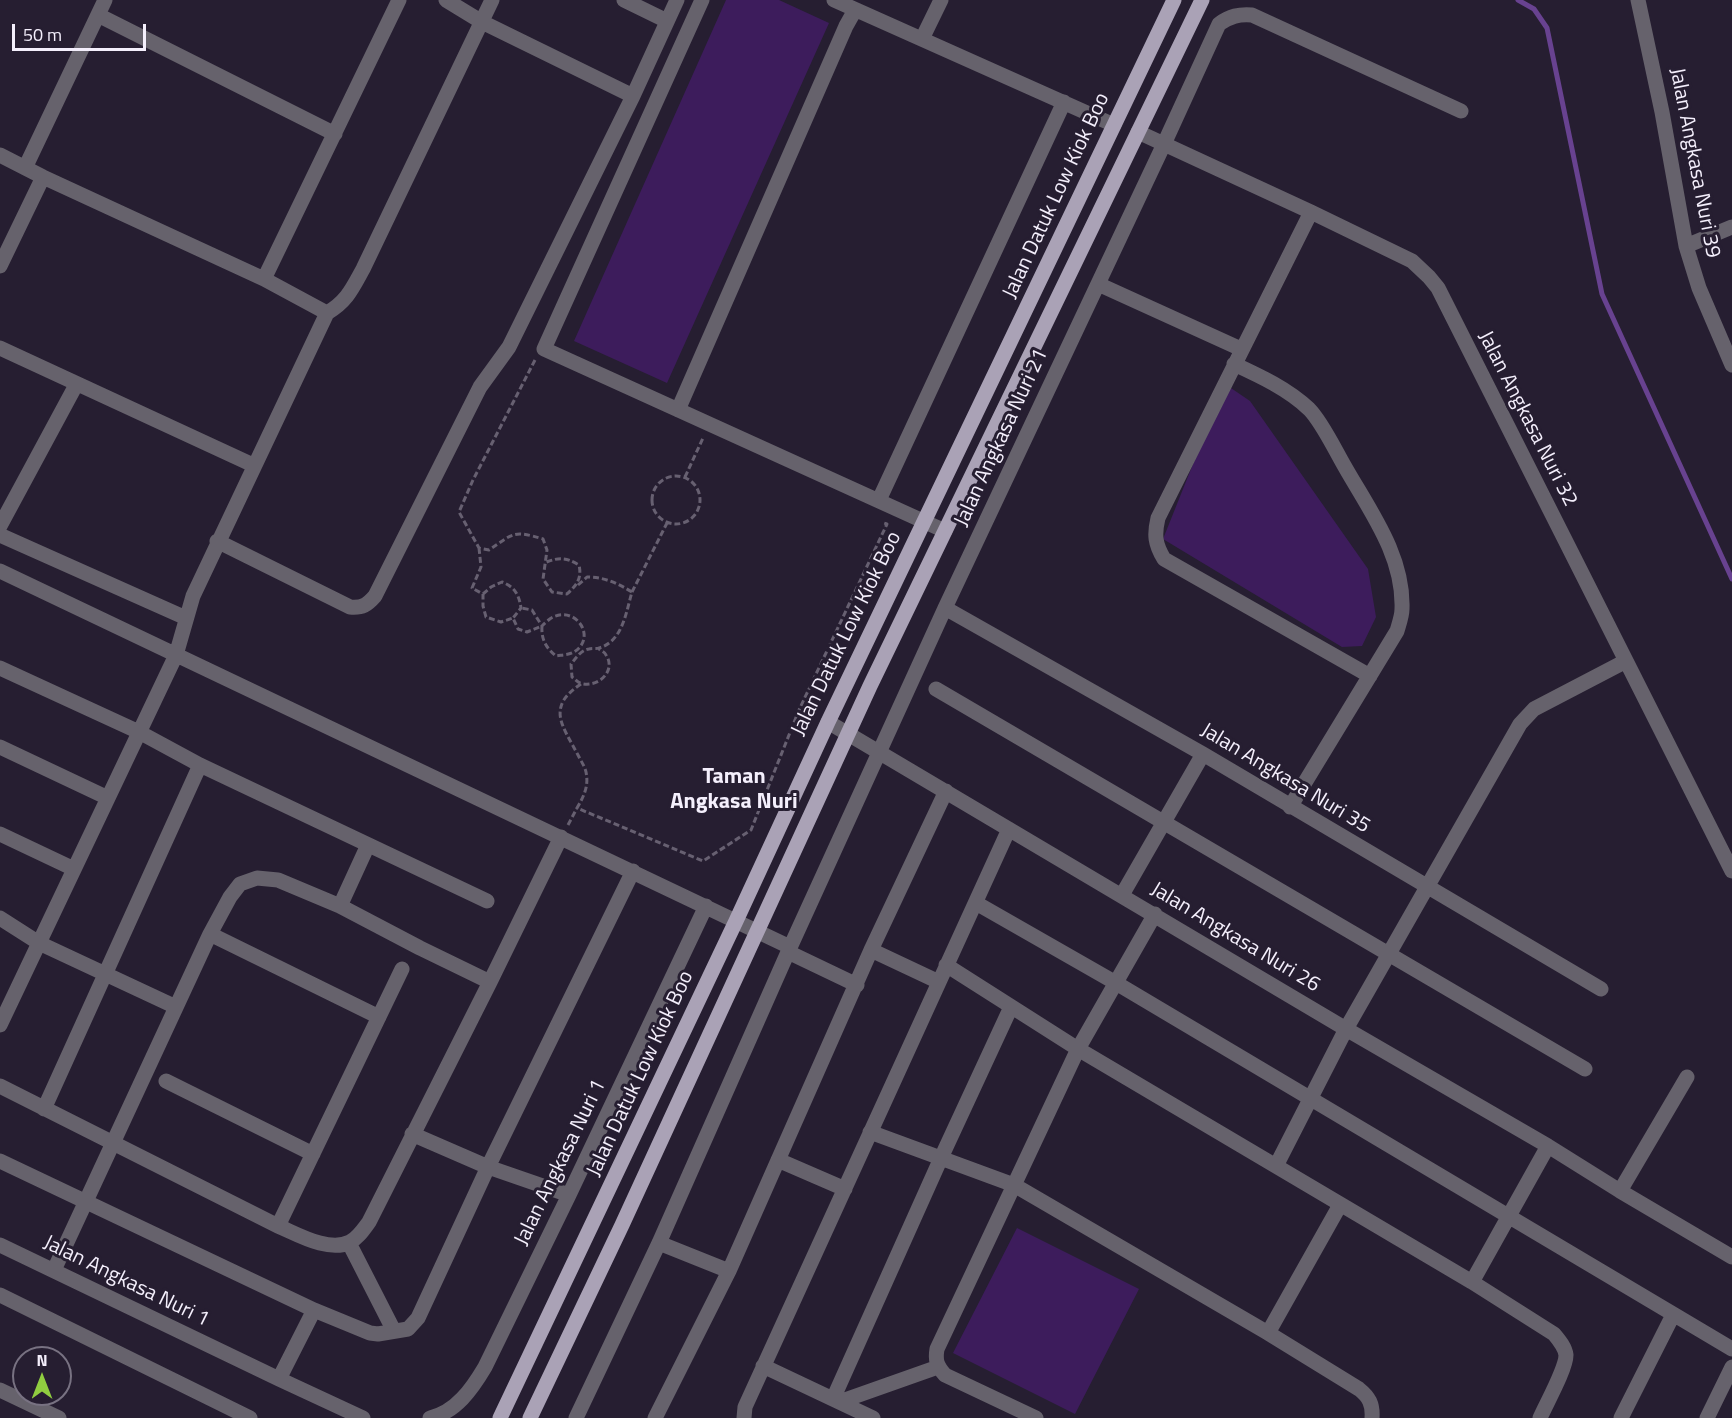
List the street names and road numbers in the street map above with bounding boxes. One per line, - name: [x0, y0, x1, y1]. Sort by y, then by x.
- street label: Jalan Angkasa Nuri 39: [1663, 66, 1725, 260]
- street label: Jalan Datuk Low Kiok Boo: [998, 89, 1116, 303]
- street label: Jalan Angkasa Nuri 32: [1472, 327, 1582, 511]
- street label: Jalan Angkasa Nuri 21: [950, 345, 1054, 531]
- street label: Jalan Datuk Low Kiok Boo: [787, 528, 907, 740]
- street label: Jalan Angkasa Nuri 35: [1196, 718, 1374, 840]
- street label: Jalan Angkasa Nuri 26: [1146, 877, 1324, 999]
- street label: Jalan Datuk Low Kiok Boo: [582, 967, 700, 1181]
- street label: Jalan Angkasa Nuri 1: [510, 1076, 612, 1250]
- street label: Jalan Angkasa Nuri 1: [39, 1231, 213, 1333]

